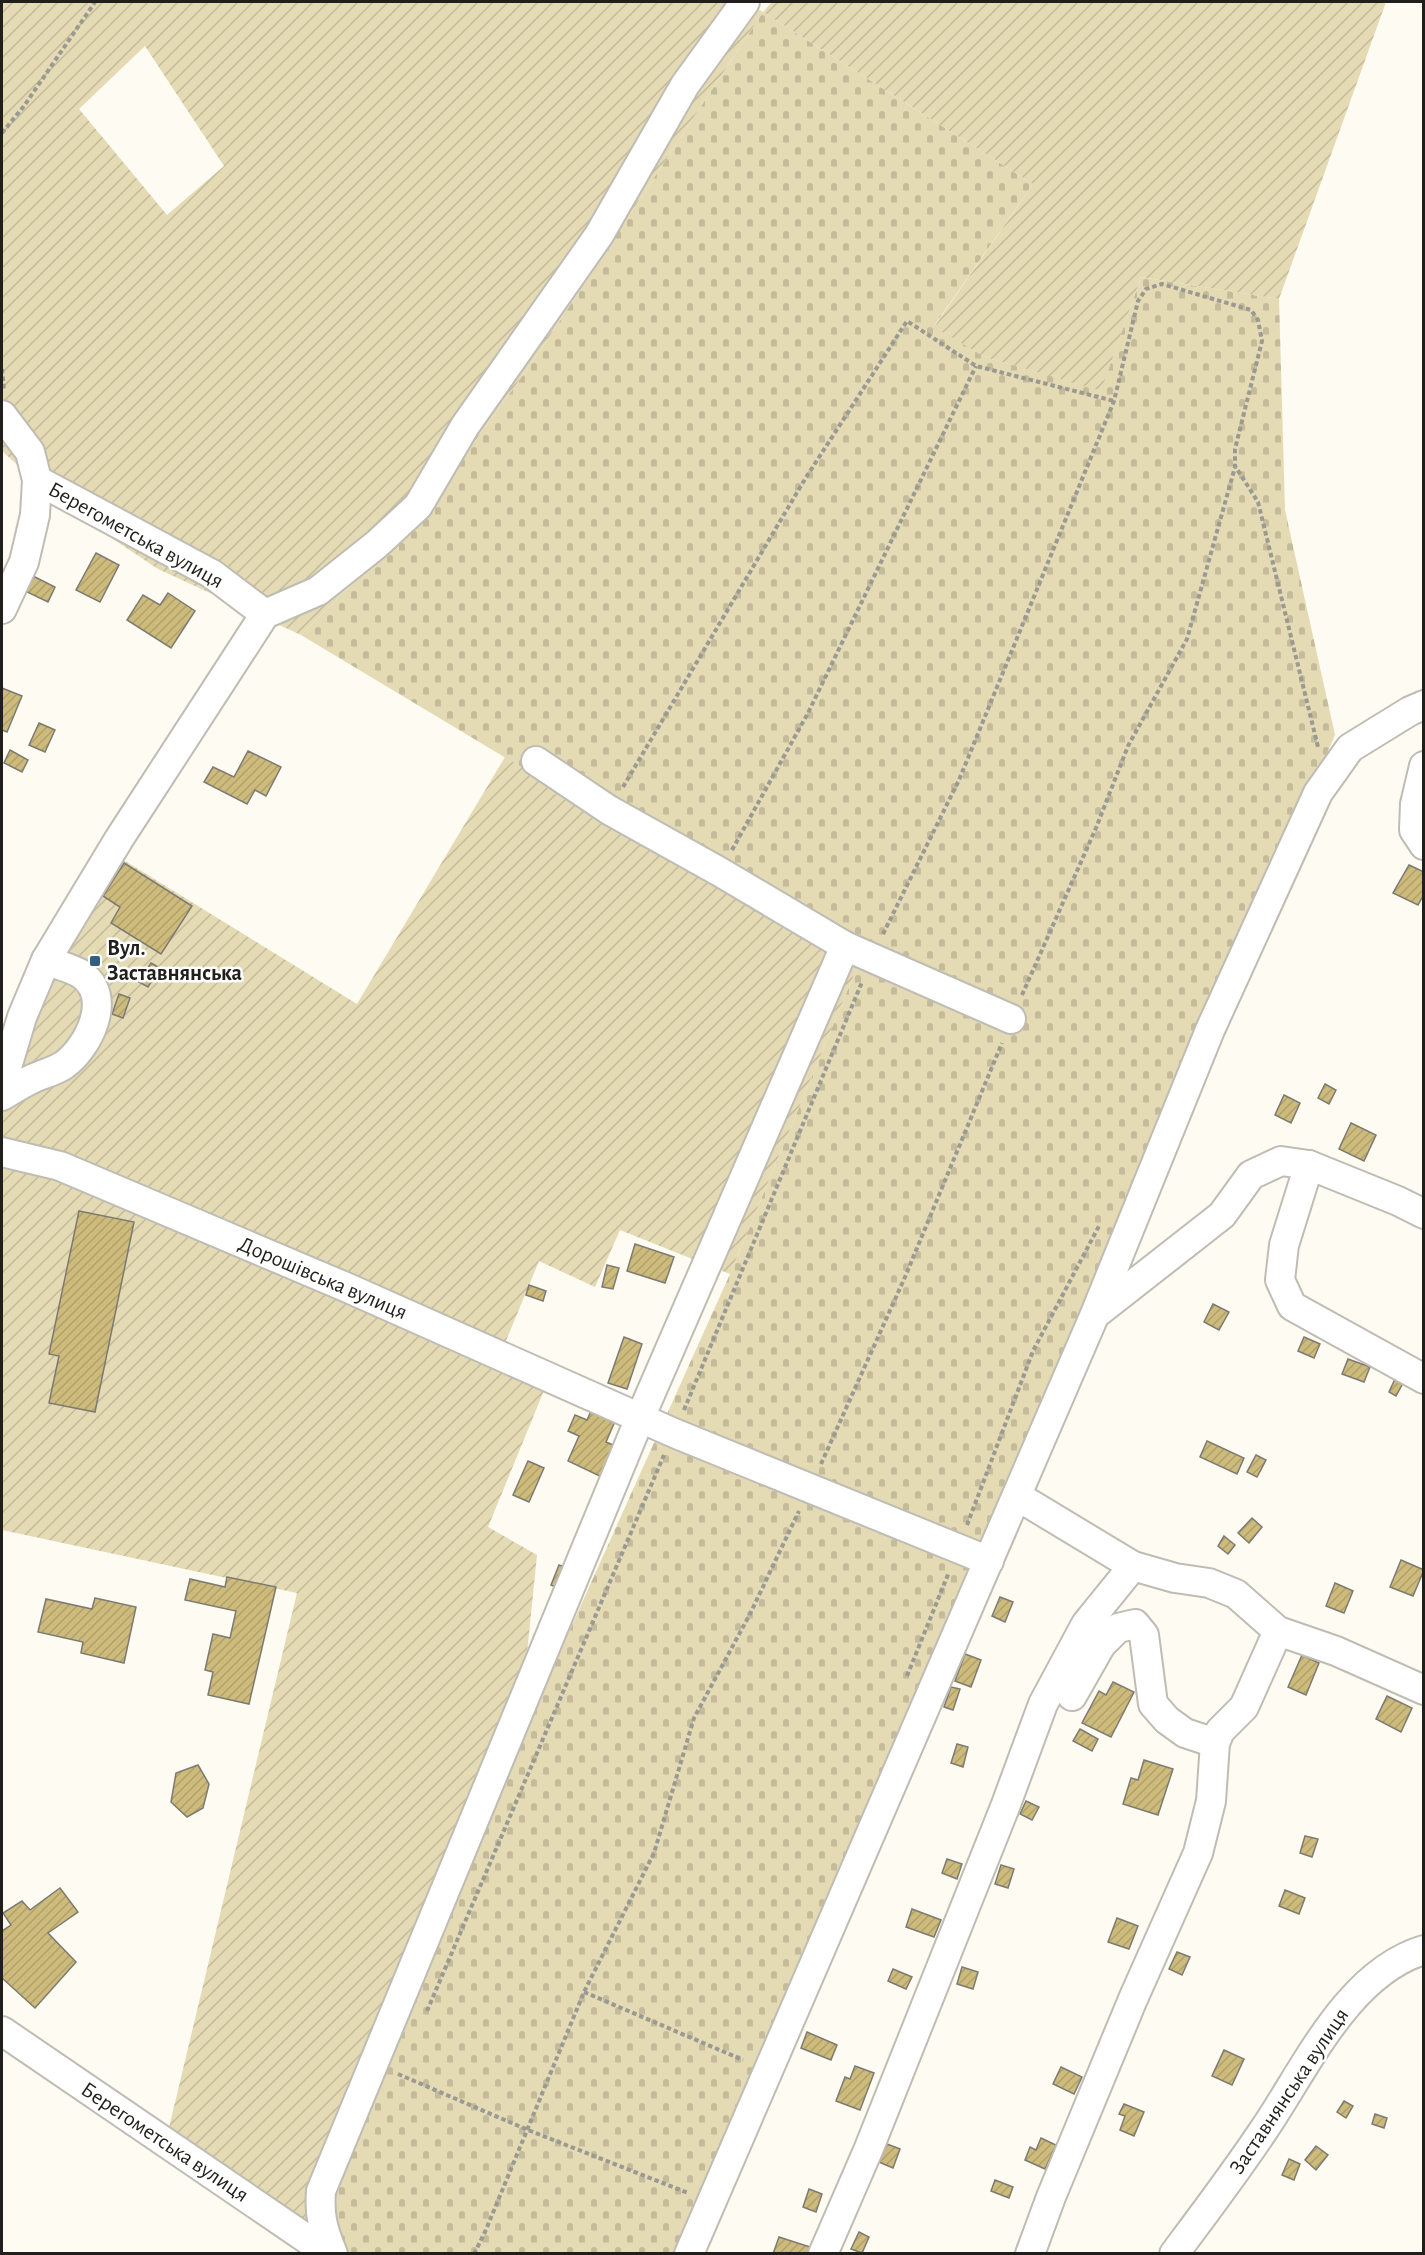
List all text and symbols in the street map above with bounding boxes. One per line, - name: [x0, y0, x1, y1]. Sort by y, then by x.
- street label: Берегометська вулиця: [45, 478, 227, 592]
- place label: Вул. Заставнянська: [107, 937, 242, 984]
- marker: Вул. Заставнянська: [88, 954, 102, 968]
- street label: Дорошівська вулиця: [235, 1233, 411, 1323]
- street label: Заставнянська вулиця: [1225, 2004, 1353, 2178]
- street label: Берегометська вулиця: [77, 2078, 253, 2206]

